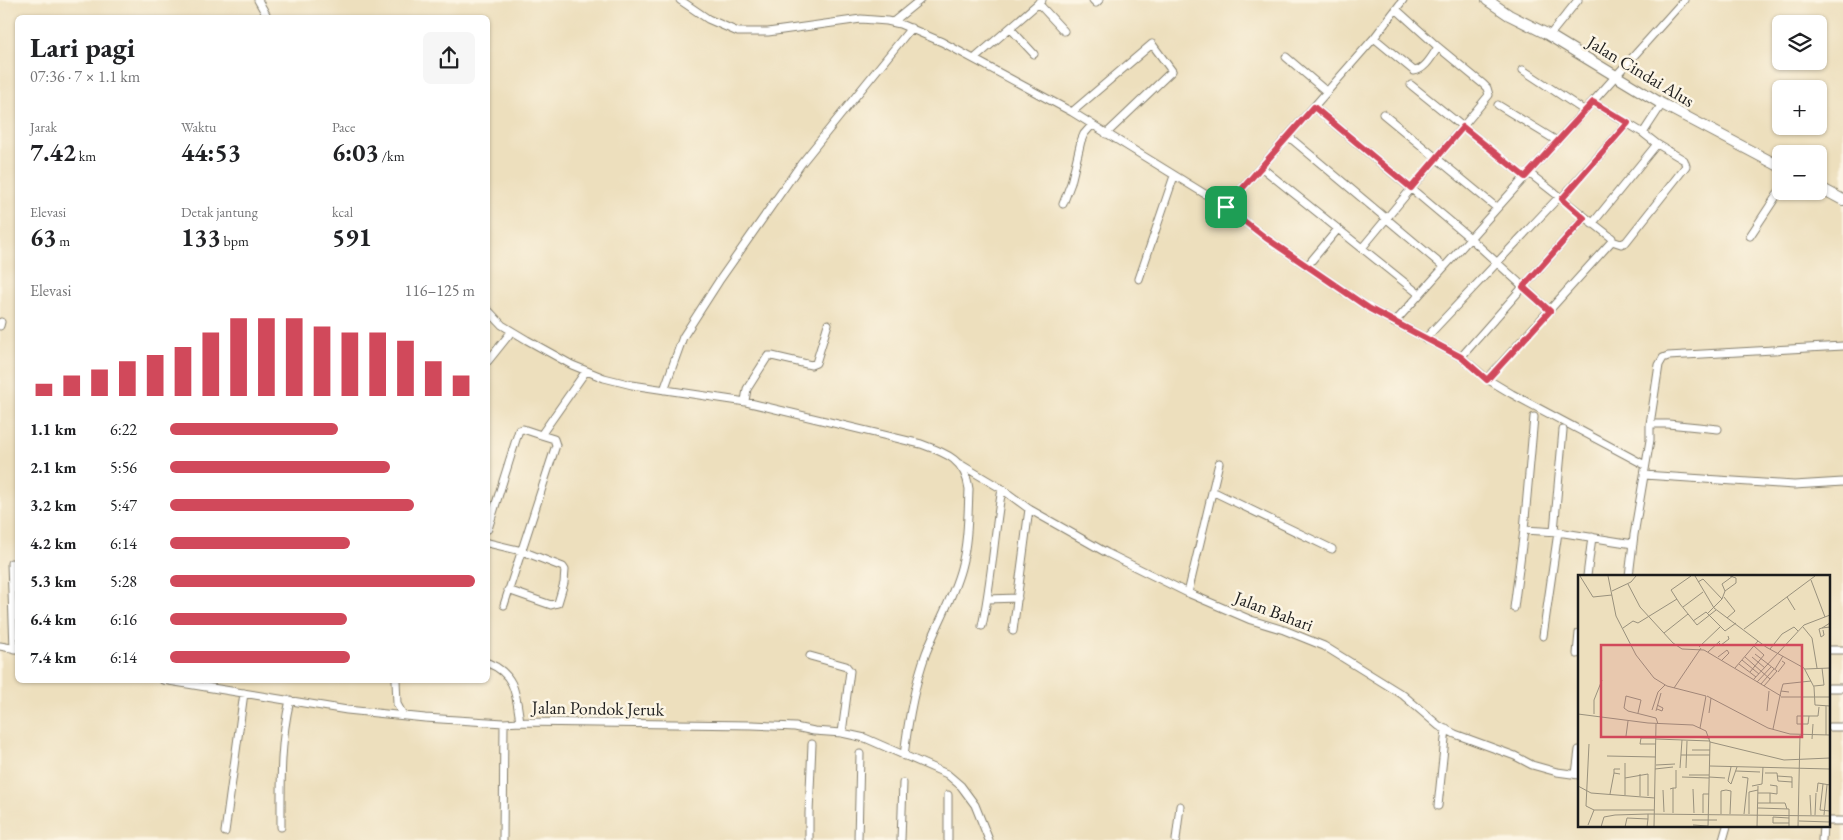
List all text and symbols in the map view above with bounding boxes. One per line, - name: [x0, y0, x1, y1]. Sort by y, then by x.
- map controls: [1772, 15, 1827, 200]
- button: layers: [1772, 15, 1827, 70]
- text: Lari pagi: [30, 29, 135, 65]
- street label: Jalan Cindai Alus: [1582, 29, 1699, 112]
- button: share: [423, 32, 475, 84]
- text: 07:36 · 7 × 1.1 km: [30, 66, 140, 87]
- button: +: [1772, 80, 1827, 135]
- text: Jarak: [30, 118, 57, 136]
- text: Waktu: [181, 118, 216, 136]
- text: Pace: [332, 118, 356, 136]
- text: 7.42: [30, 136, 76, 168]
- text: 44:53: [181, 136, 241, 168]
- text: 6:03: [332, 136, 379, 168]
- button: −: [1772, 145, 1827, 200]
- text: km: [76, 147, 96, 165]
- text: /km: [379, 147, 405, 165]
- pin: [1205, 186, 1247, 228]
- icon: arrive: [1212, 193, 1240, 221]
- text: Elevasi: [30, 203, 66, 221]
- text: Detak jantung: [181, 203, 258, 221]
- text: kcal: [332, 203, 353, 221]
- text: 63: [30, 221, 56, 253]
- text: 133: [181, 221, 221, 253]
- text: 591: [332, 221, 372, 253]
- text: m: [56, 232, 70, 250]
- text: bpm: [221, 232, 249, 250]
- text: Elevasi: [30, 280, 71, 301]
- text: 116–125 m: [404, 280, 475, 301]
- text: 1.1 km: [30, 419, 76, 440]
- text: 6:22: [110, 419, 137, 440]
- text: 2.1 km: [30, 457, 76, 478]
- text: 5:56: [110, 457, 137, 478]
- text: 3.2 km: [30, 495, 76, 516]
- text: 5:47: [110, 495, 137, 516]
- text: 4.2 km: [30, 533, 76, 554]
- text: 6:14: [110, 533, 137, 554]
- text: 5.3 km: [30, 571, 76, 592]
- text: 5:28: [110, 571, 137, 592]
- inset map: [1578, 575, 1830, 828]
- street label: Jalan Bahari: [1229, 585, 1317, 637]
- text: 6.4 km: [30, 609, 76, 630]
- text: 6:16: [110, 609, 137, 630]
- text: 7.4 km: [30, 647, 76, 668]
- text: 6:14: [110, 647, 137, 668]
- street label: Jalan Pondok Jeruk: [530, 695, 665, 721]

